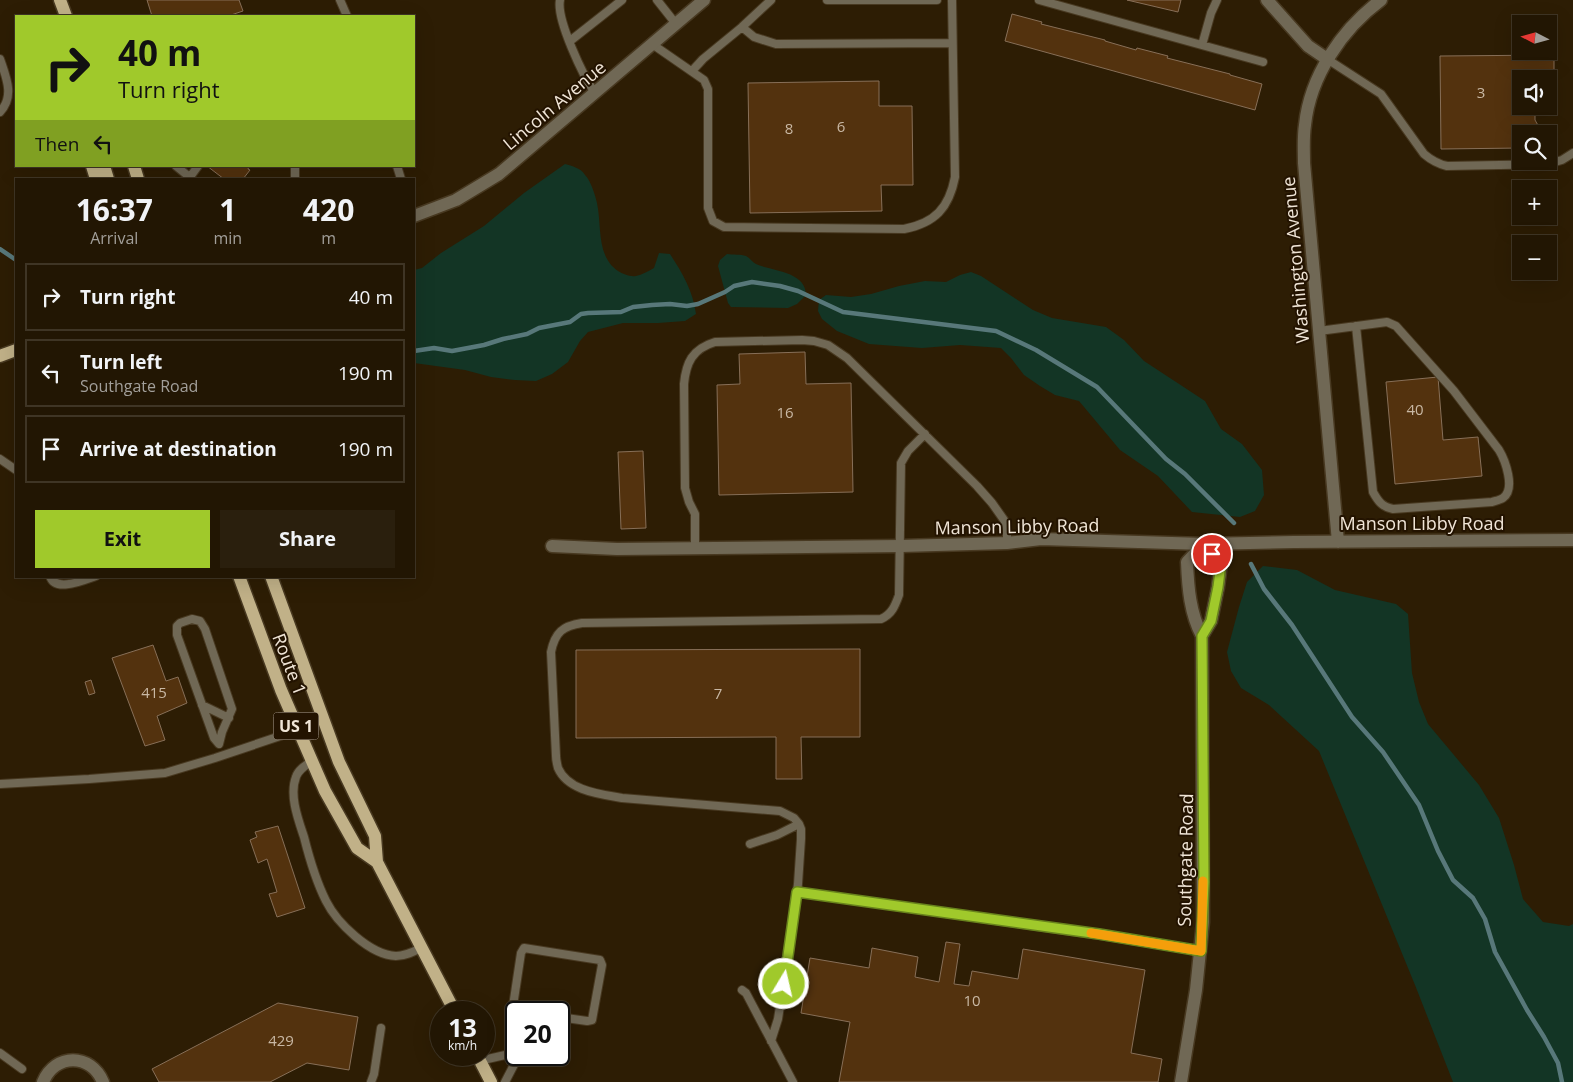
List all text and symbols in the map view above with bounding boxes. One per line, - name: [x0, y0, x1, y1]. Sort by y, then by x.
- north arrow: [1512, 15, 1558, 60]
- map controls: [1512, 15, 1557, 280]
- text: 40 m: [118, 29, 201, 76]
- icon: right: [35, 35, 100, 100]
- street label: Lincoln Avenue: [498, 55, 610, 155]
- button: sound: [1512, 70, 1557, 115]
- text: Turn right: [118, 74, 220, 104]
- house number: 3: [1477, 82, 1485, 102]
- house number: 6: [837, 116, 845, 136]
- house number: 8: [785, 118, 793, 138]
- button: search: [1512, 125, 1557, 170]
- icon: left: [89, 130, 117, 158]
- text: Then: [35, 131, 79, 157]
- street label: Washington Avenue: [1276, 176, 1314, 344]
- button: +: [1512, 180, 1557, 225]
- text: 16:37: [76, 189, 153, 230]
- text: 1: [219, 189, 236, 230]
- text: 420: [303, 189, 354, 230]
- text: Arrival: [90, 227, 138, 249]
- text: min: [214, 227, 242, 249]
- text: m: [321, 227, 336, 249]
- button: −: [1512, 235, 1557, 280]
- icon: right: [37, 283, 65, 311]
- text: Turn right: [80, 284, 175, 310]
- text: 40 m: [349, 284, 393, 310]
- text: Turn left: [80, 349, 162, 375]
- icon: left: [37, 359, 65, 387]
- text: 190 m: [338, 360, 393, 386]
- text: Southgate Road: [80, 375, 198, 397]
- house number: 40: [1406, 399, 1424, 419]
- house number: 16: [776, 402, 794, 422]
- icon: arrive: [37, 435, 65, 463]
- text: Arrive at destination: [80, 436, 277, 462]
- text: 190 m: [338, 436, 393, 462]
- button: Exit: [35, 510, 210, 568]
- button: Share: [220, 510, 395, 568]
- street label: Manson Libby Road: [1340, 511, 1504, 535]
- street label: Manson Libby Road: [934, 513, 1100, 539]
- pin: [1191, 533, 1233, 575]
- icon: arrive: [1198, 540, 1226, 568]
- street label: Route 1: [267, 630, 313, 698]
- house number: 415: [141, 682, 167, 702]
- house number: 7: [714, 683, 722, 703]
- road number: US 1: [274, 712, 318, 739]
- street label: Southgate Road: [1172, 793, 1198, 927]
- position arrow: [757, 957, 809, 1009]
- house number: 10: [963, 990, 981, 1010]
- speed limit sign: 20: [505, 1001, 570, 1066]
- text: 13: [448, 1010, 477, 1044]
- house number: 429: [268, 1030, 294, 1050]
- text: km/h: [448, 1037, 477, 1054]

